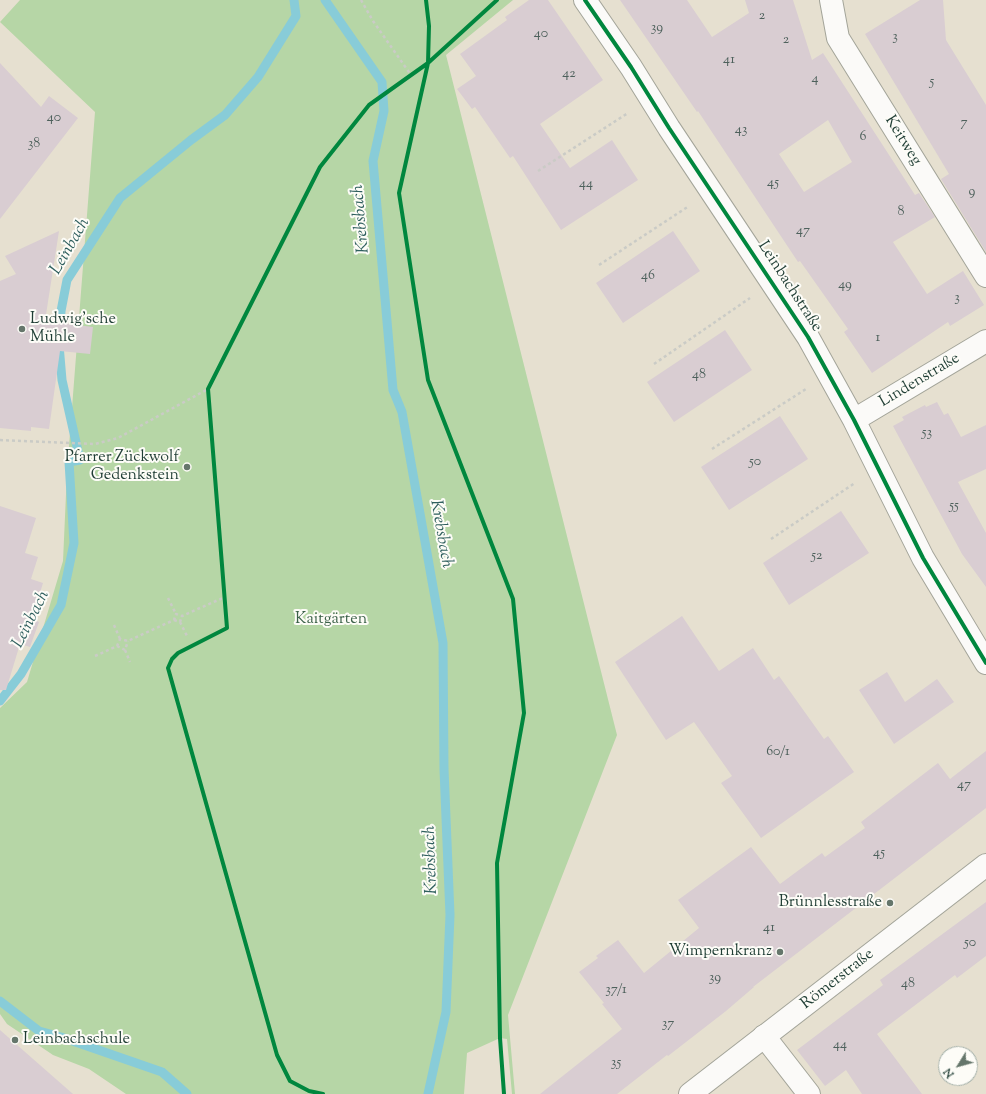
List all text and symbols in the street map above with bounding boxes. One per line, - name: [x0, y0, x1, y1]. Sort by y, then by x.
- house number: 2: [759, 9, 765, 25]
- house number: 39: [651, 21, 663, 37]
- house number: 40: [534, 27, 548, 43]
- house number: 3: [892, 30, 898, 46]
- house number: 2: [783, 33, 789, 49]
- house number: 41: [723, 53, 735, 69]
- house number: 42: [562, 67, 576, 83]
- house number: 4: [811, 72, 819, 88]
- house number: 5: [930, 75, 934, 91]
- house number: 40: [47, 111, 61, 127]
- street label: Keitweg: [879, 113, 925, 169]
- house number: 7: [960, 116, 968, 132]
- house number: 43: [735, 123, 747, 139]
- house number: 6: [860, 130, 866, 146]
- house number: 38: [28, 137, 40, 153]
- house number: 45: [767, 176, 779, 192]
- house number: 44: [579, 177, 593, 193]
- water label: Krebsbach: [349, 184, 375, 254]
- house number: 9: [969, 185, 975, 201]
- house number: 8: [898, 205, 904, 221]
- water label: Leinbach: [47, 215, 95, 279]
- house number: 47: [796, 224, 810, 240]
- street label: Leinbachstraße: [753, 238, 825, 336]
- house number: 46: [641, 269, 655, 285]
- house number: 49: [838, 278, 852, 294]
- house number: 3: [954, 291, 960, 307]
- place label: Ludwig’sche Mühle: [30, 310, 116, 348]
- marker: Ludwig’sche Mühle: [17, 324, 27, 334]
- house number: 1: [876, 331, 880, 347]
- street label: Lindenstraße: [876, 350, 964, 412]
- house number: 48: [692, 368, 706, 384]
- house number: 53: [922, 426, 932, 442]
- place label: Pfarrer Zückwolf Gedenkstein: [65, 448, 179, 486]
- house number: 50: [749, 455, 761, 471]
- marker: Pfarrer Zückwolf Gedenkstein: [182, 462, 192, 472]
- water label: Krebsbach: [424, 498, 456, 570]
- house number: 55: [949, 499, 959, 515]
- house number: 52: [811, 549, 823, 565]
- water label: Leinbach: [9, 588, 55, 652]
- park label: Kaitgärten: [295, 610, 367, 630]
- house number: 60/1: [766, 745, 790, 761]
- house number: 47: [957, 778, 971, 794]
- water label: Krebsbach: [421, 825, 443, 895]
- house number: 45: [873, 846, 885, 862]
- place label: Brünnlesstraße: [779, 893, 882, 913]
- marker: Brünnlesstraße: [885, 898, 895, 908]
- house number: 41: [763, 921, 775, 937]
- house number: 50: [964, 936, 976, 952]
- place label: Wimpernkranz: [668, 942, 772, 962]
- street label: Römerstraße: [798, 946, 878, 1014]
- marker: Wimpernkranz: [775, 947, 785, 957]
- house number: 39: [709, 971, 721, 987]
- house number: 48: [901, 977, 915, 993]
- house number: 37/1: [605, 983, 627, 999]
- house number: 37: [662, 1017, 674, 1033]
- place label: Leinbachschule: [23, 1030, 130, 1050]
- marker: Leinbachschule: [10, 1035, 20, 1045]
- house number: 44: [833, 1038, 847, 1054]
- north arrow: [938, 1046, 978, 1086]
- house number: 35: [611, 1056, 621, 1072]
- text: N: [940, 1064, 958, 1081]

